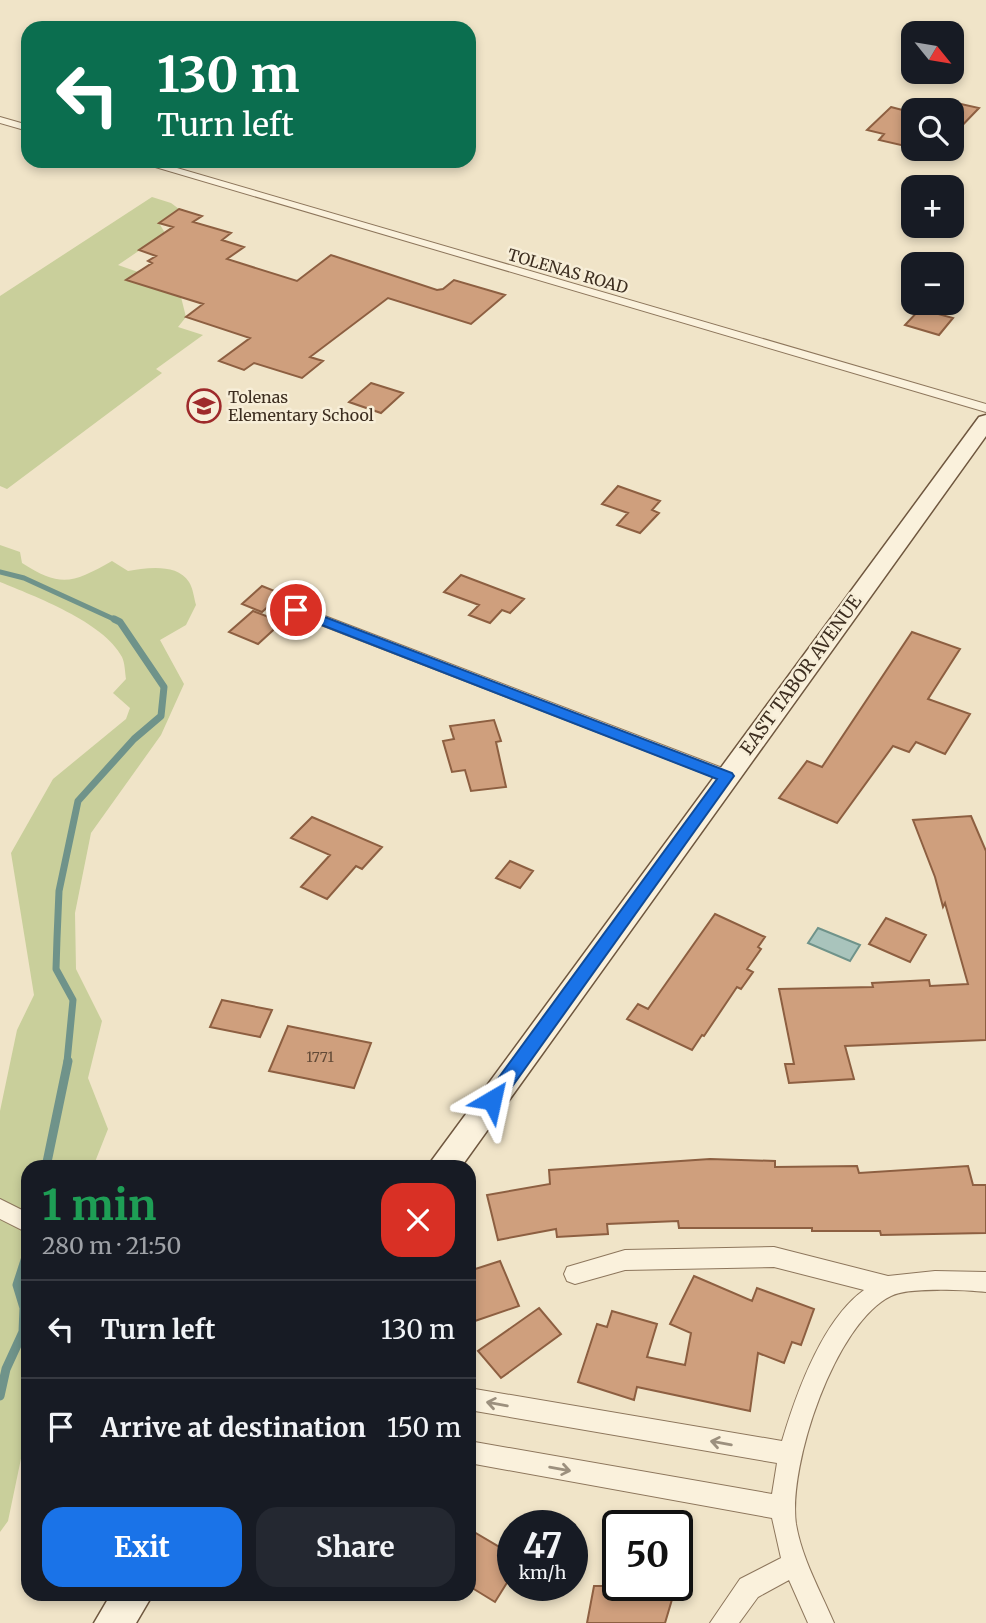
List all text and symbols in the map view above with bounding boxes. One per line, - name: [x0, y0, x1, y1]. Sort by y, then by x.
- north arrow: [901, 21, 964, 84]
- map controls: [901, 21, 964, 315]
- text: 130 m: [157, 44, 300, 105]
- icon: left: [42, 49, 133, 140]
- button: search: [901, 98, 964, 161]
- text: Turn left: [157, 105, 294, 145]
- button: +: [901, 175, 964, 238]
- street label: TOLENAS ROAD: [505, 244, 631, 298]
- button: −: [901, 252, 964, 315]
- school or university icon: Tolenas Elementary School: [185, 387, 223, 425]
- place label: Tolenas Elementary School: [228, 387, 374, 425]
- pin: [266, 580, 326, 640]
- street label: EAST TABOR AVENUE: [735, 590, 867, 759]
- icon: arrive: [277, 591, 315, 629]
- house number: 1771: [306, 1048, 334, 1066]
- position arrow: [455, 1063, 529, 1137]
- text: 1 min: [42, 1179, 156, 1231]
- button: close: [381, 1183, 455, 1257]
- text: 280 m · 21:50: [42, 1231, 181, 1260]
- icon: left: [42, 1310, 80, 1348]
- text: Turn left: [101, 1313, 215, 1346]
- text: 130 m: [381, 1313, 455, 1346]
- one-way arrow: [486, 1397, 509, 1410]
- icon: arrive: [42, 1408, 80, 1446]
- text: Arrive at destination: [101, 1411, 366, 1444]
- text: 150 m: [387, 1411, 461, 1444]
- one-way arrow: [710, 1436, 733, 1449]
- one-way arrow: [548, 1462, 571, 1476]
- button: Exit: [42, 1507, 242, 1587]
- button: Share: [256, 1507, 455, 1587]
- speed limit sign: 50: [602, 1510, 693, 1601]
- text: 47: [523, 1524, 562, 1568]
- text: km/h: [519, 1561, 566, 1584]

